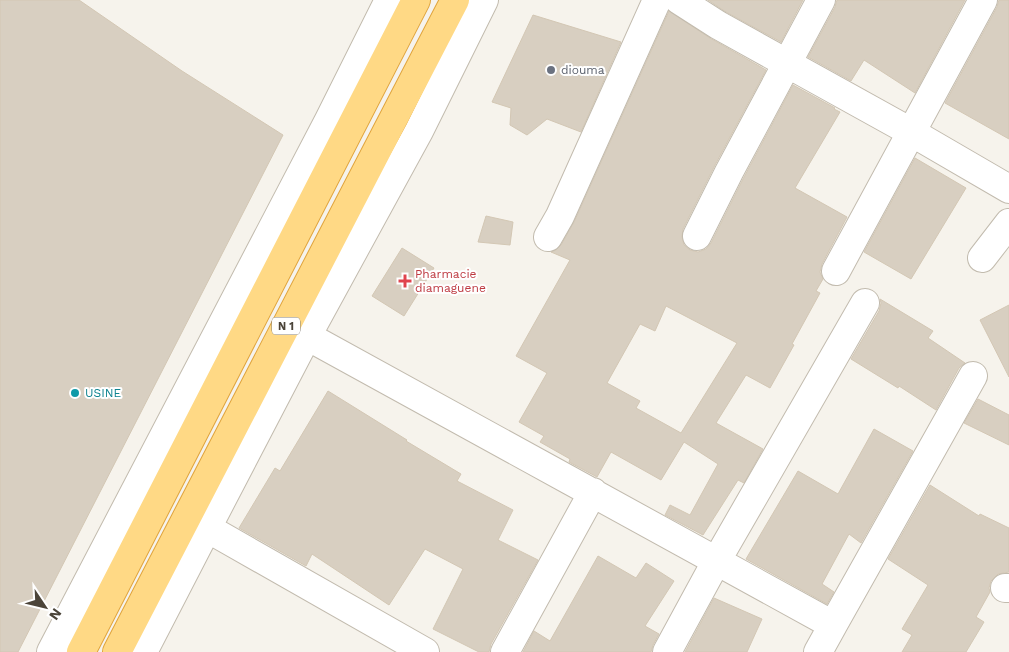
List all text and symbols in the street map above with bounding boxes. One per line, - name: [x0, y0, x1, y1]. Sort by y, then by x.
- place label: diouma: [561, 63, 605, 77]
- marker: diouma: [545, 64, 557, 76]
- place label: Pharmacie diamaguene: [415, 267, 486, 295]
- marker: Pharmacie diamaguene: [399, 275, 411, 287]
- road number: N 1: [272, 318, 300, 334]
- place label: USINE: [85, 386, 122, 400]
- marker: USINE: [69, 387, 81, 399]
- north arrow: [20, 582, 70, 632]
- text: N: [46, 606, 65, 623]

